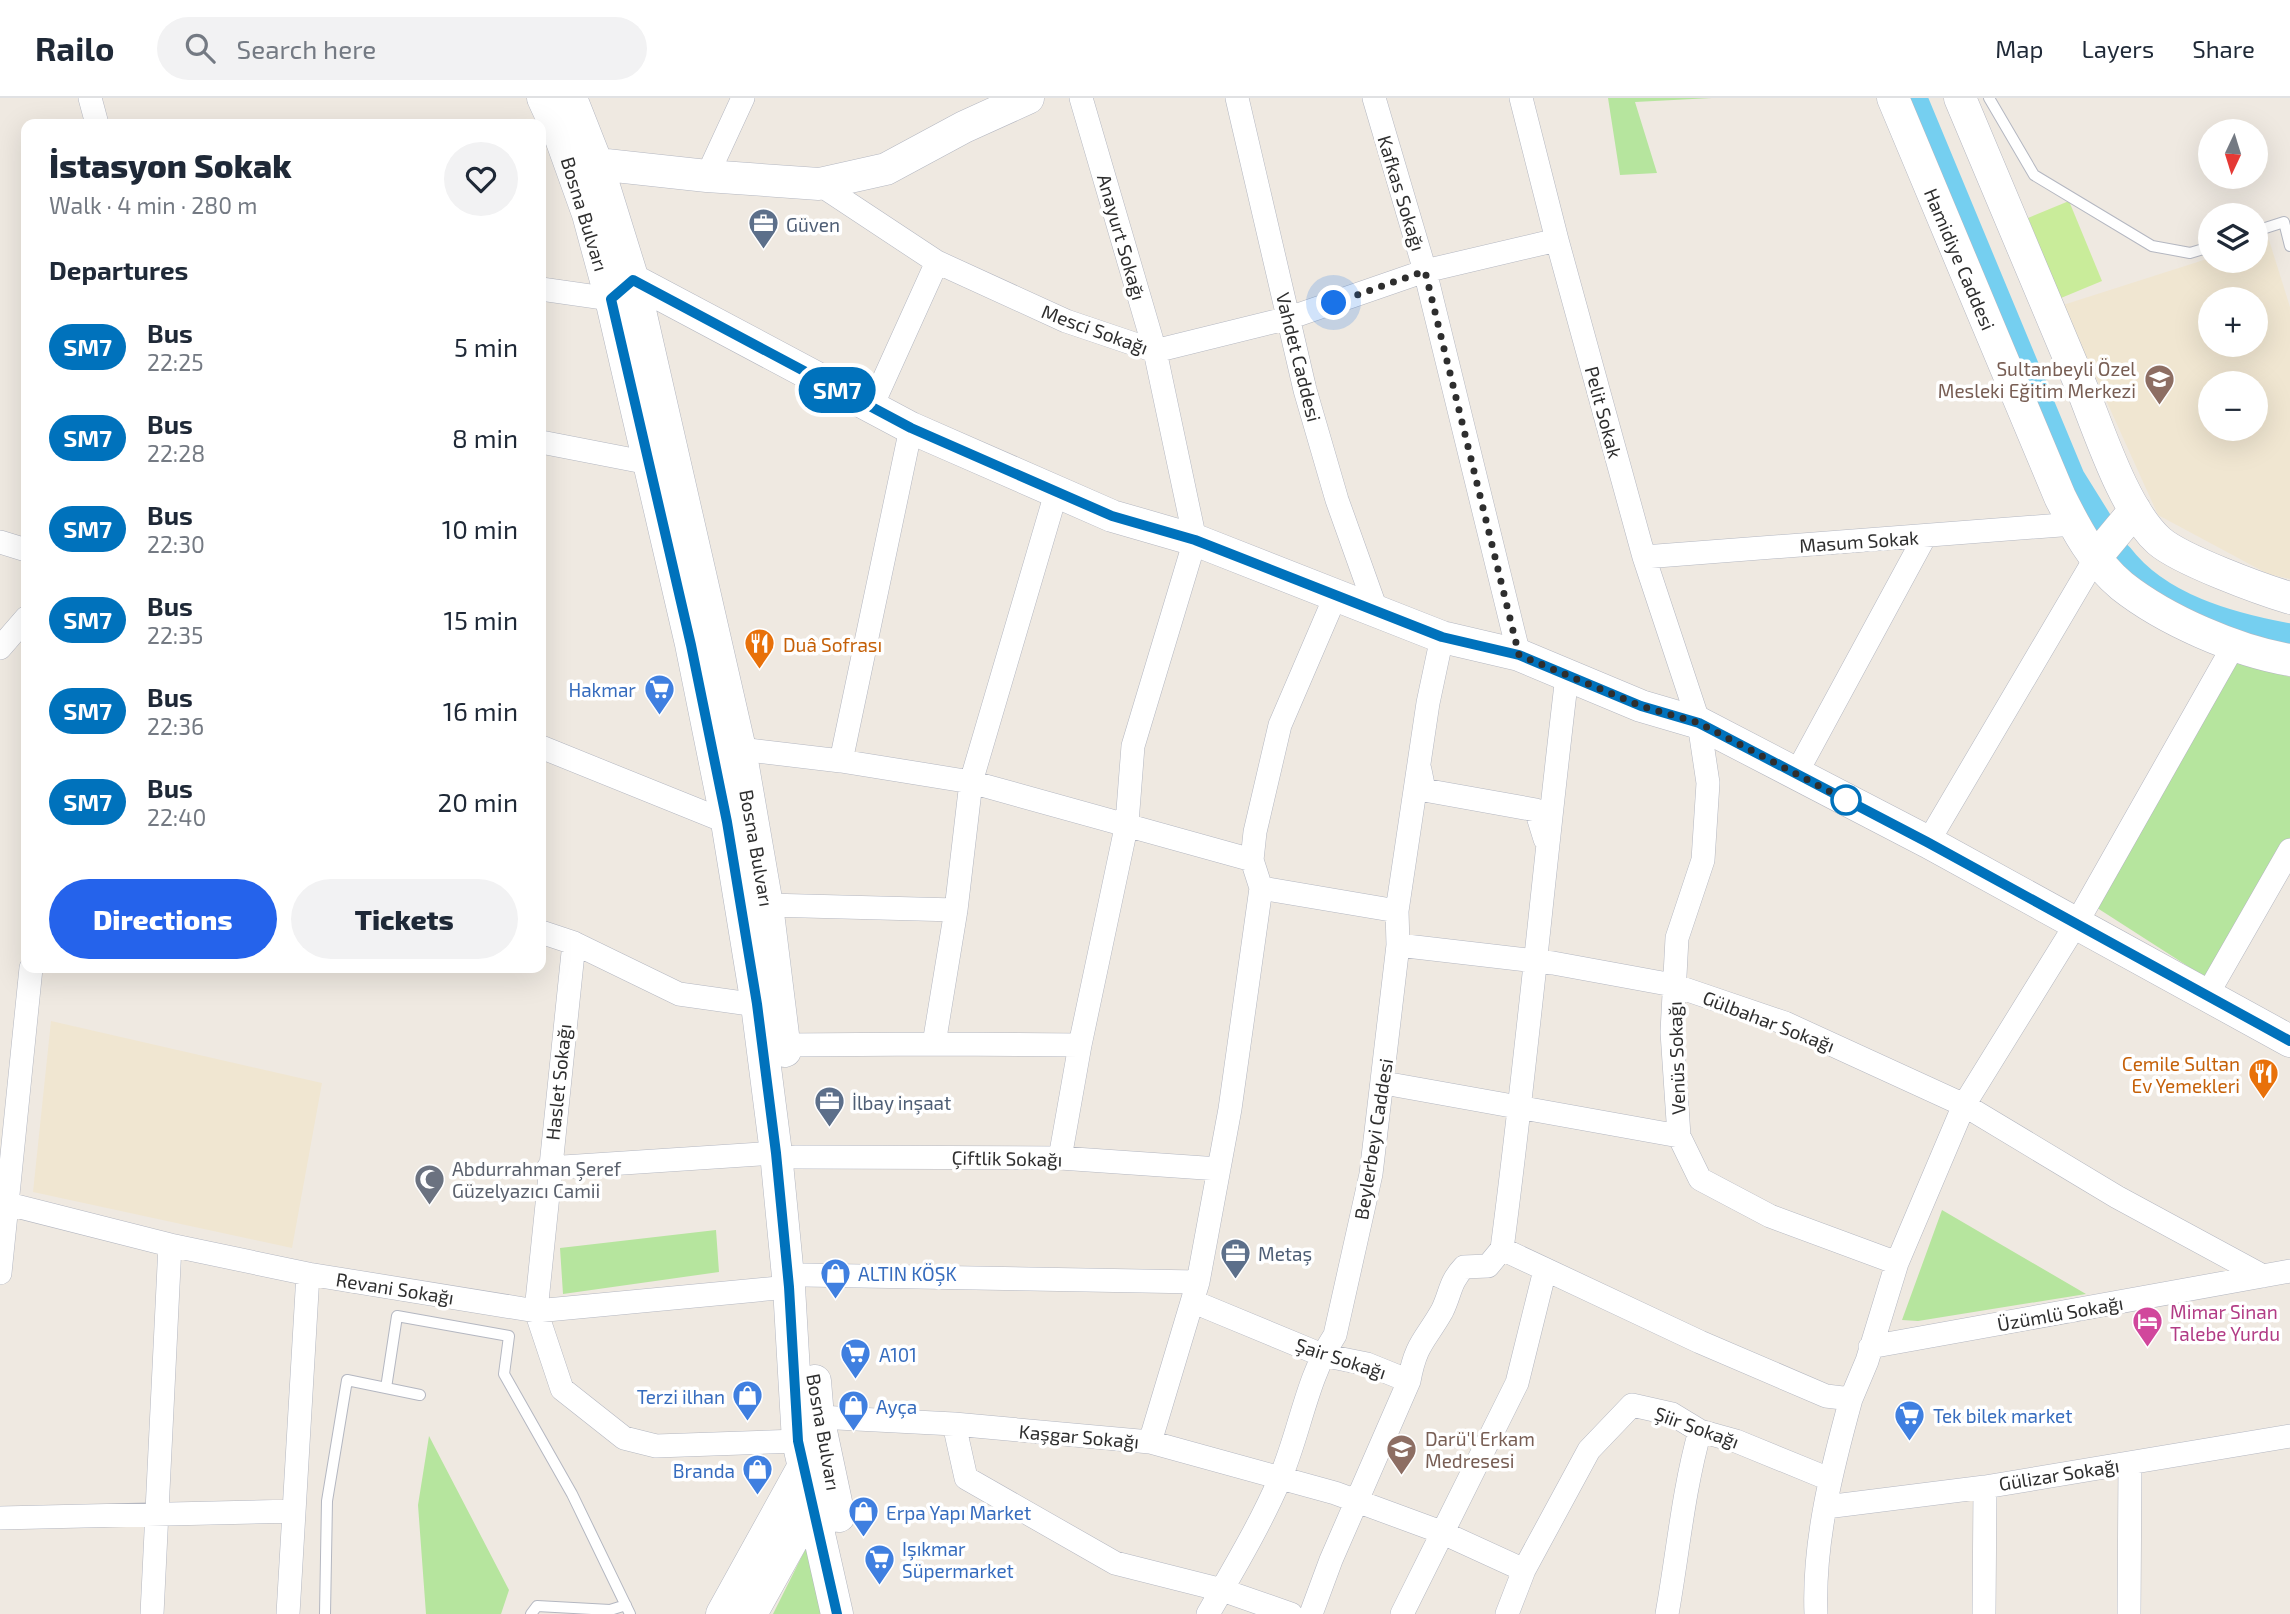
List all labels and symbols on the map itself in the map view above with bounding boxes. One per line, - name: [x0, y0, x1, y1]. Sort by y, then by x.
- north arrow: [2198, 119, 2268, 189]
- street label: Kafkas Sokağı: [1373, 132, 1431, 254]
- street label: Bosna Bulvarı: [557, 154, 613, 274]
- street label: Anayurt Sokağı: [1093, 171, 1151, 303]
- street label: Hamidiye Caddesi: [1920, 185, 2000, 333]
- office icon: Güven: [746, 207, 780, 251]
- place label: Güven: [786, 213, 840, 236]
- your location: [1316, 285, 1351, 320]
- street label: Vahdet Caddesi: [1272, 290, 1326, 424]
- street label: Mesci Sokağı: [1039, 299, 1151, 359]
- place label: Sultanbeyli Özel Mesleki Eğitim Merkezi: [1938, 357, 2136, 402]
- school or university icon: Sultanbeyli Özel Mesleki Eğitim Merkezi: [2142, 362, 2176, 406]
- street label: Pelit Sokak: [1581, 363, 1627, 461]
- line badge: SM7: [797, 367, 877, 413]
- street label: Masum Sokak: [1798, 525, 1920, 557]
- restaurant icon: Duâ Sofrası: [743, 627, 777, 671]
- place label: Duâ Sofrası: [783, 633, 882, 656]
- supermarket icon: Hakmar: [642, 672, 676, 716]
- place label: Hakmar: [569, 678, 636, 701]
- unlabelled marker: [1831, 785, 1861, 815]
- street label: Bosna Bulvarı: [735, 788, 779, 908]
- street label: Gülbahar Sokağı: [1700, 985, 1838, 1057]
- street label: Venüs Sokağı: [1663, 1001, 1689, 1115]
- street label: Haslet Sokağı: [540, 1023, 576, 1141]
- place label: Cemile Sultan Ev Yemekleri: [2122, 1052, 2240, 1097]
- street label: Beylerbeyi Caddesi: [1349, 1057, 1397, 1221]
- restaurant icon: Cemile Sultan Ev Yemekleri: [2246, 1057, 2280, 1101]
- office icon: İlbay inşaat: [812, 1085, 846, 1129]
- place label: İlbay inşaat: [852, 1091, 951, 1115]
- street label: Çiftlik Sokağı: [951, 1146, 1063, 1171]
- place label: Abdurrahman Şeref Güzelyazıcı Camii: [452, 1157, 622, 1202]
- mosque icon: Abdurrahman Şeref Güzelyazıcı Camii: [412, 1162, 446, 1206]
- office icon: Metaş: [1218, 1236, 1252, 1280]
- place label: Metaş: [1258, 1242, 1312, 1266]
- shop icon: ALTIN KÖŞK: [818, 1256, 852, 1300]
- place label: ALTIN KÖŞK: [858, 1262, 957, 1286]
- street label: Revani Sokağı: [334, 1267, 456, 1309]
- street label: Üzümlü Sokağı: [1995, 1291, 2125, 1335]
- place label: Mimar Sinan Talebe Yurdu: [2170, 1300, 2280, 1345]
- hotel icon: Mimar Sinan Talebe Yurdu: [2130, 1305, 2164, 1349]
- street label: Şair Sokağı: [1292, 1333, 1389, 1384]
- supermarket icon: A101: [839, 1337, 873, 1381]
- place label: A101: [879, 1343, 917, 1366]
- street label: Bosna Bulvarı: [802, 1372, 846, 1492]
- shop icon: Terzi ilhan: [731, 1379, 765, 1423]
- place label: Terzi ilhan: [637, 1385, 725, 1408]
- shop icon: Ayça: [836, 1389, 870, 1433]
- place label: Ayça: [876, 1395, 917, 1419]
- supermarket icon: Tek bilek market: [1893, 1398, 1927, 1442]
- street label: Şiir Sokağı: [1651, 1401, 1742, 1454]
- place label: Tek bilek market: [1933, 1404, 2072, 1427]
- street label: Kaşgar Sokağı: [1018, 1419, 1140, 1454]
- place label: Darü'l Erkam Medresesi: [1425, 1427, 1535, 1472]
- school or university icon: Darü'l Erkam Medresesi: [1385, 1432, 1419, 1476]
- shop icon: Branda: [741, 1453, 775, 1497]
- street label: Gülizar Sokağı: [1997, 1453, 2121, 1495]
- place label: Branda: [673, 1459, 735, 1482]
- shop icon: Erpa Yapı Market: [846, 1495, 880, 1539]
- place label: Erpa Yapı Market: [886, 1501, 1031, 1524]
- place label: Işıkmar Süpermarket: [902, 1537, 1014, 1582]
- supermarket icon: Işıkmar Süpermarket: [862, 1542, 896, 1586]

